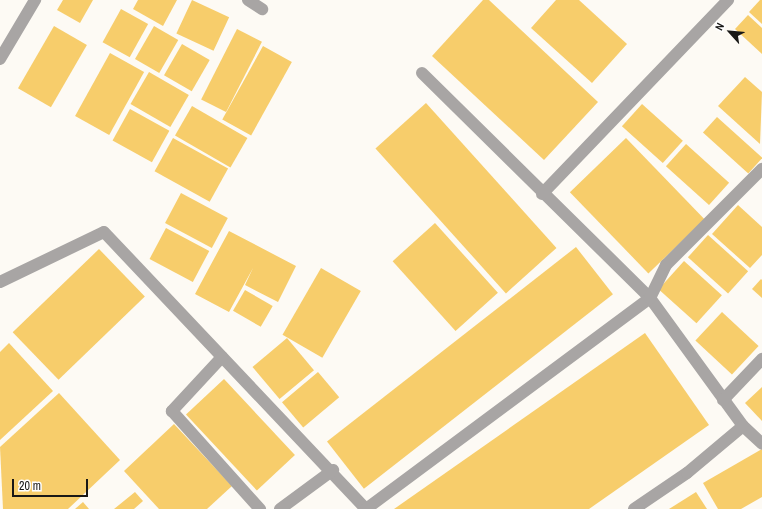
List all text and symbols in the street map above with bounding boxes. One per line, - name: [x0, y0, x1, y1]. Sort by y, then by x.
- north arrow: [710, 12, 750, 52]
- text: N: [712, 20, 727, 33]
- scale bar: [14, 471, 90, 497]
- text: 20 m: [19, 478, 41, 494]

